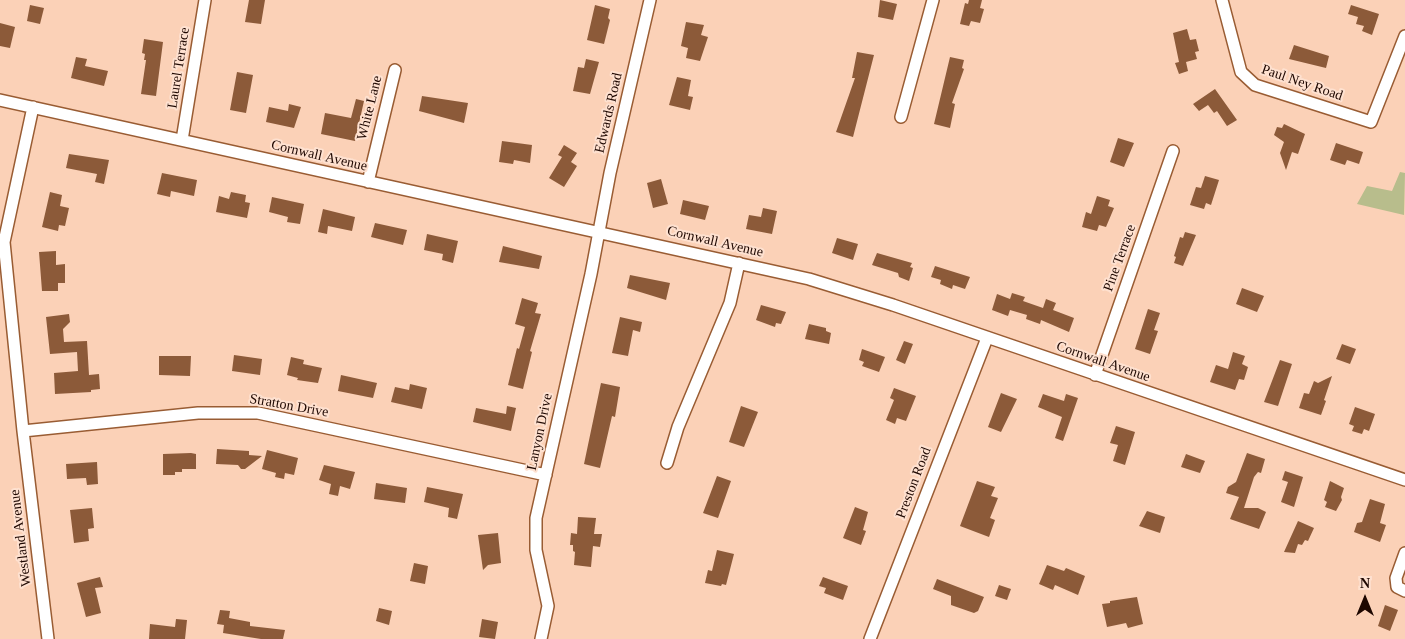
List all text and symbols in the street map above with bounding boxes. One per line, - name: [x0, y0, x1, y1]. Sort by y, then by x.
- street label: Laurel Terrace: [164, 26, 194, 110]
- street label: Paul Ney Road: [1259, 61, 1345, 105]
- street label: Edwards Road: [592, 71, 626, 155]
- street label: White Lane: [354, 74, 386, 142]
- street label: Cornwall Avenue: [269, 137, 369, 175]
- street label: Pine Terrace: [1100, 222, 1140, 294]
- street label: Cornwall Avenue: [665, 223, 765, 261]
- street label: Cornwall Avenue: [1054, 338, 1152, 386]
- street label: Stratton Drive: [248, 391, 330, 421]
- street label: Lanyon Drive: [524, 392, 556, 472]
- street label: Preston Road: [893, 445, 935, 521]
- street label: Westland Avenue: [7, 488, 35, 588]
- north arrow: [1340, 574, 1390, 624]
- text: N: [1360, 576, 1370, 591]

